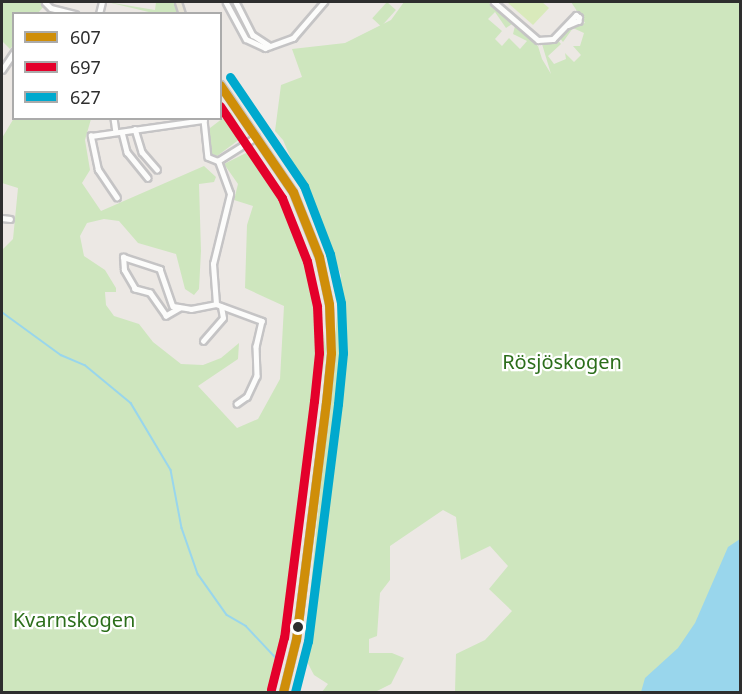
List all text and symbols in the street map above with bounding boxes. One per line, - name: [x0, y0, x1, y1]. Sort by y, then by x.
- legend: [12, 12, 222, 120]
- text: 607: [70, 25, 101, 49]
- text: 697: [70, 55, 101, 79]
- text: 627: [70, 85, 101, 109]
- park label: Rösjöskogen: [502, 349, 622, 373]
- park label: Kvarnskogen: [13, 607, 135, 631]
- unlabelled marker: [292, 621, 304, 633]

